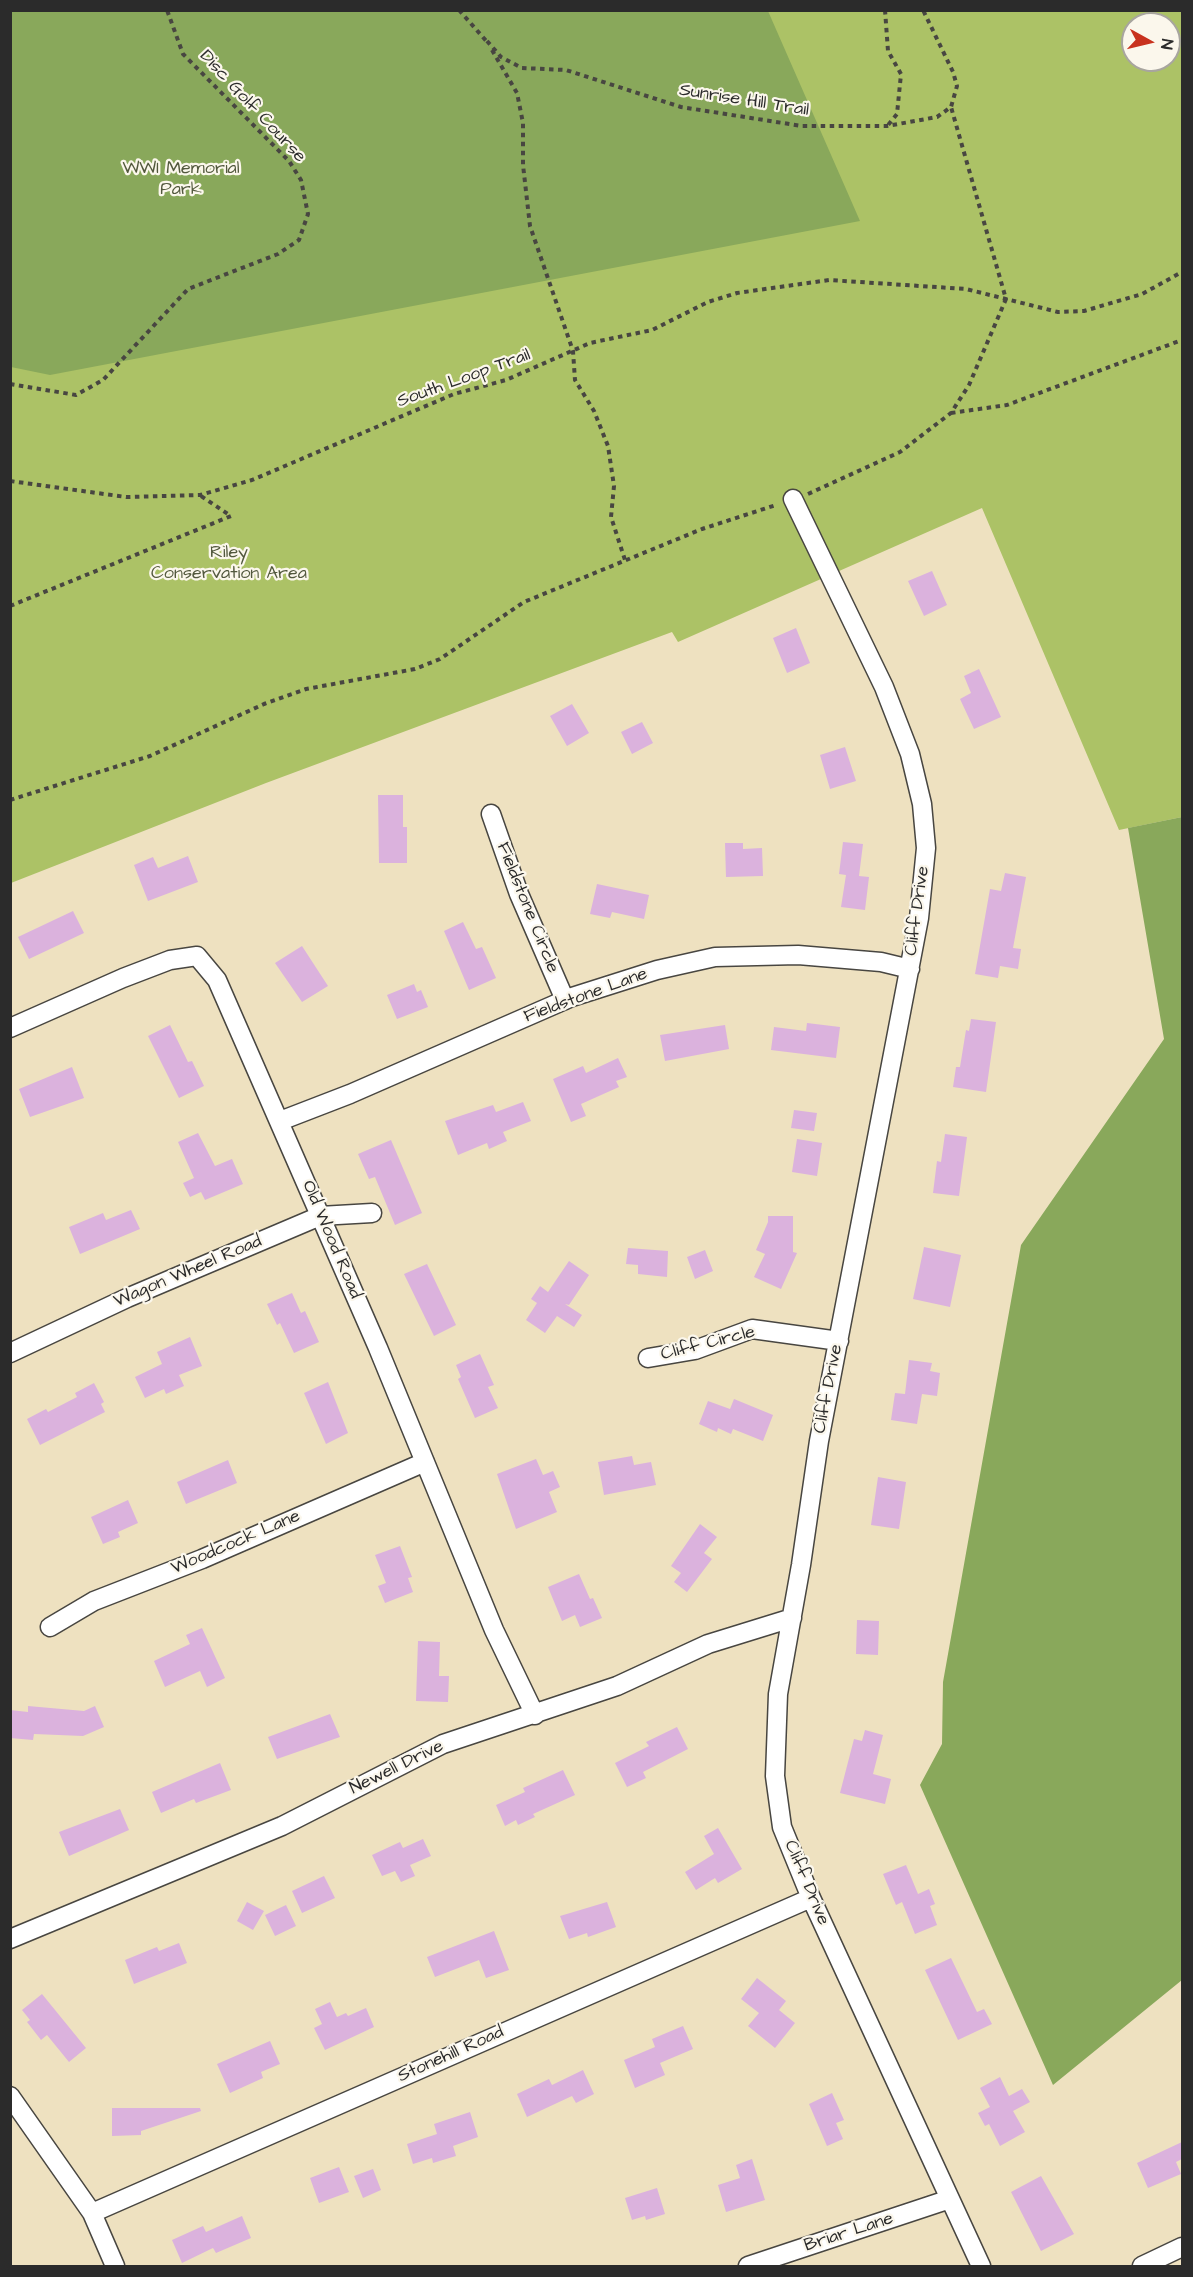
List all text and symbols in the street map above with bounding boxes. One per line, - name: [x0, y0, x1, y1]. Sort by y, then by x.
- north arrow: [1121, 12, 1181, 72]
- text: N: [1155, 38, 1178, 51]
- street label: Disc Golf Course: [194, 46, 310, 168]
- street label: Sunrise Hill Trail: [678, 80, 810, 122]
- park label: WWI Memorial Park: [122, 158, 240, 201]
- street label: South Loop Trail: [395, 345, 533, 413]
- park label: Riley Conservation Area: [151, 542, 307, 584]
- street label: Fieldstone Circle: [491, 840, 563, 976]
- street label: Cliff Drive: [901, 865, 935, 957]
- street label: Fieldstone Lane: [521, 964, 651, 1028]
- street label: Old Wood Road: [296, 1178, 366, 1302]
- street label: Wagon Wheel Road: [111, 1231, 265, 1313]
- street label: Cliff Circle: [659, 1322, 757, 1366]
- street label: Cliff Drive: [810, 1343, 848, 1435]
- street label: Woodcock Lane: [168, 1506, 304, 1580]
- street label: Newell Drive: [347, 1736, 447, 1800]
- street label: Cliff Drive: [778, 1837, 834, 1929]
- street label: Stonehill Road: [395, 2022, 507, 2088]
- street label: Briar Lane: [802, 2208, 896, 2258]

